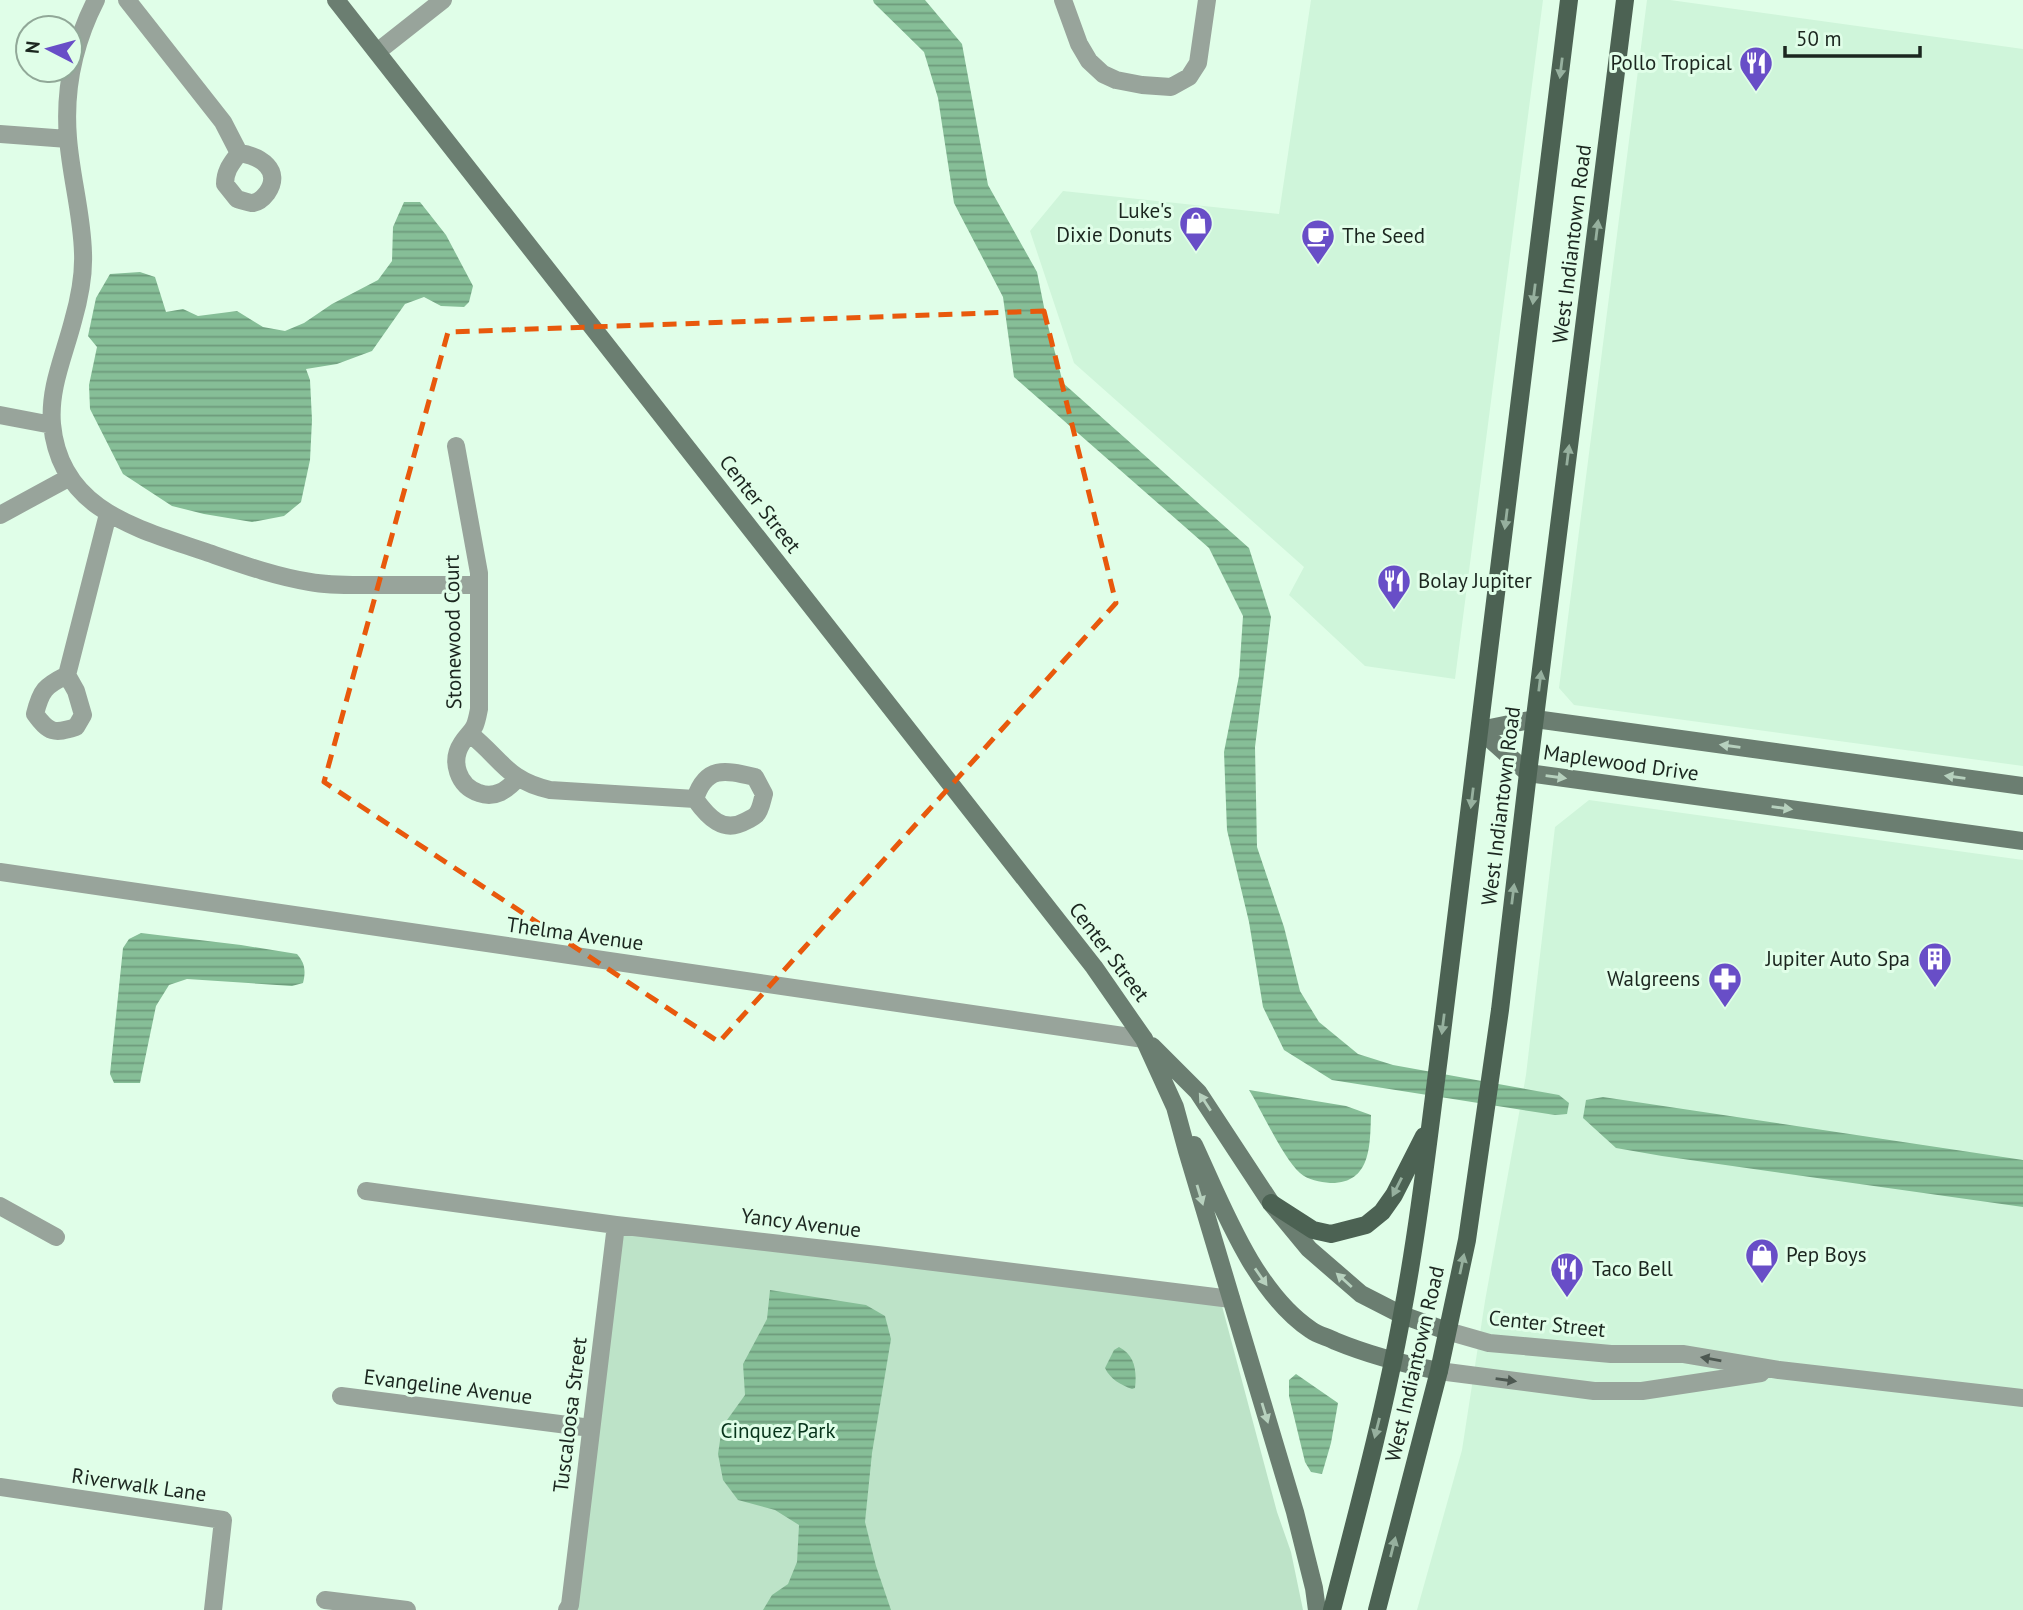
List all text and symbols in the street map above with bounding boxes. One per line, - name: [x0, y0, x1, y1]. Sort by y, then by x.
- north arrow: [14, 14, 84, 84]
- scale bar: [1785, 14, 1920, 58]
- text: 50 m: [1796, 25, 1842, 52]
- text: N: [20, 40, 45, 55]
- restaurant icon: Pollo Tropical: [1737, 44, 1775, 93]
- place label: Pollo Tropical: [1610, 49, 1732, 76]
- one-way arrow: [1556, 57, 1567, 79]
- street label: West Indiantown Road: [1546, 143, 1597, 345]
- place label: Luke's Dixie Donuts: [1056, 197, 1172, 248]
- shop icon: Luke's Dixie Donuts: [1177, 204, 1215, 253]
- cafe icon: The Seed: [1299, 217, 1337, 266]
- one-way arrow: [1591, 219, 1602, 241]
- place label: The Seed: [1342, 222, 1425, 249]
- one-way arrow: [1528, 283, 1539, 305]
- one-way arrow: [1563, 444, 1574, 466]
- street label: Center Street: [714, 449, 807, 558]
- one-way arrow: [1501, 509, 1512, 531]
- street label: Stonewood Court: [438, 555, 467, 710]
- restaurant icon: Bolay Jupiter: [1375, 562, 1413, 611]
- place label: Bolay Jupiter: [1418, 567, 1532, 594]
- one-way arrow: [1534, 670, 1545, 692]
- street label: West Indiantown Road: [1475, 705, 1526, 907]
- street label: Maplewood Drive: [1542, 738, 1701, 787]
- one-way arrow: [1719, 740, 1741, 751]
- one-way arrow: [1944, 771, 1966, 782]
- one-way arrow: [1545, 772, 1567, 783]
- one-way arrow: [1466, 787, 1477, 809]
- one-way arrow: [1771, 803, 1793, 814]
- one-way arrow: [1508, 882, 1519, 904]
- street label: Center Street: [1063, 897, 1155, 1007]
- street label: Thelma Avenue: [505, 911, 645, 956]
- building icon: Jupiter Auto Spa: [1916, 940, 1954, 989]
- place label: Jupiter Auto Spa: [1765, 945, 1910, 972]
- pharmacy icon: Walgreens: [1706, 960, 1744, 1009]
- place label: Walgreens: [1607, 965, 1700, 992]
- one-way arrow: [1438, 1013, 1449, 1035]
- one-way arrow: [1198, 1092, 1211, 1112]
- one-way arrow: [1392, 1177, 1403, 1197]
- one-way arrow: [1195, 1185, 1205, 1206]
- street label: Yancy Avenue: [739, 1202, 863, 1243]
- shop icon: Pep Boys: [1743, 1236, 1781, 1285]
- place label: Pep Boys: [1786, 1241, 1867, 1268]
- restaurant icon: Taco Bell: [1548, 1250, 1586, 1299]
- one-way arrow: [1456, 1253, 1467, 1275]
- place label: Taco Bell: [1592, 1255, 1673, 1282]
- street label: West Indiantown Road: [1379, 1263, 1450, 1464]
- one-way arrow: [1254, 1268, 1268, 1286]
- one-way arrow: [1336, 1273, 1353, 1288]
- street label: Center Street: [1487, 1304, 1607, 1343]
- street label: Tuscaloosa Street: [547, 1336, 592, 1494]
- one-way arrow: [1700, 1353, 1722, 1364]
- street label: Evangeline Avenue: [362, 1363, 534, 1410]
- one-way arrow: [1495, 1375, 1517, 1386]
- one-way arrow: [1260, 1403, 1270, 1424]
- park label: Cinquez Park: [720, 1417, 836, 1444]
- one-way arrow: [1371, 1417, 1382, 1439]
- street label: Riverwalk Lane: [70, 1462, 208, 1507]
- one-way arrow: [1388, 1536, 1399, 1558]

